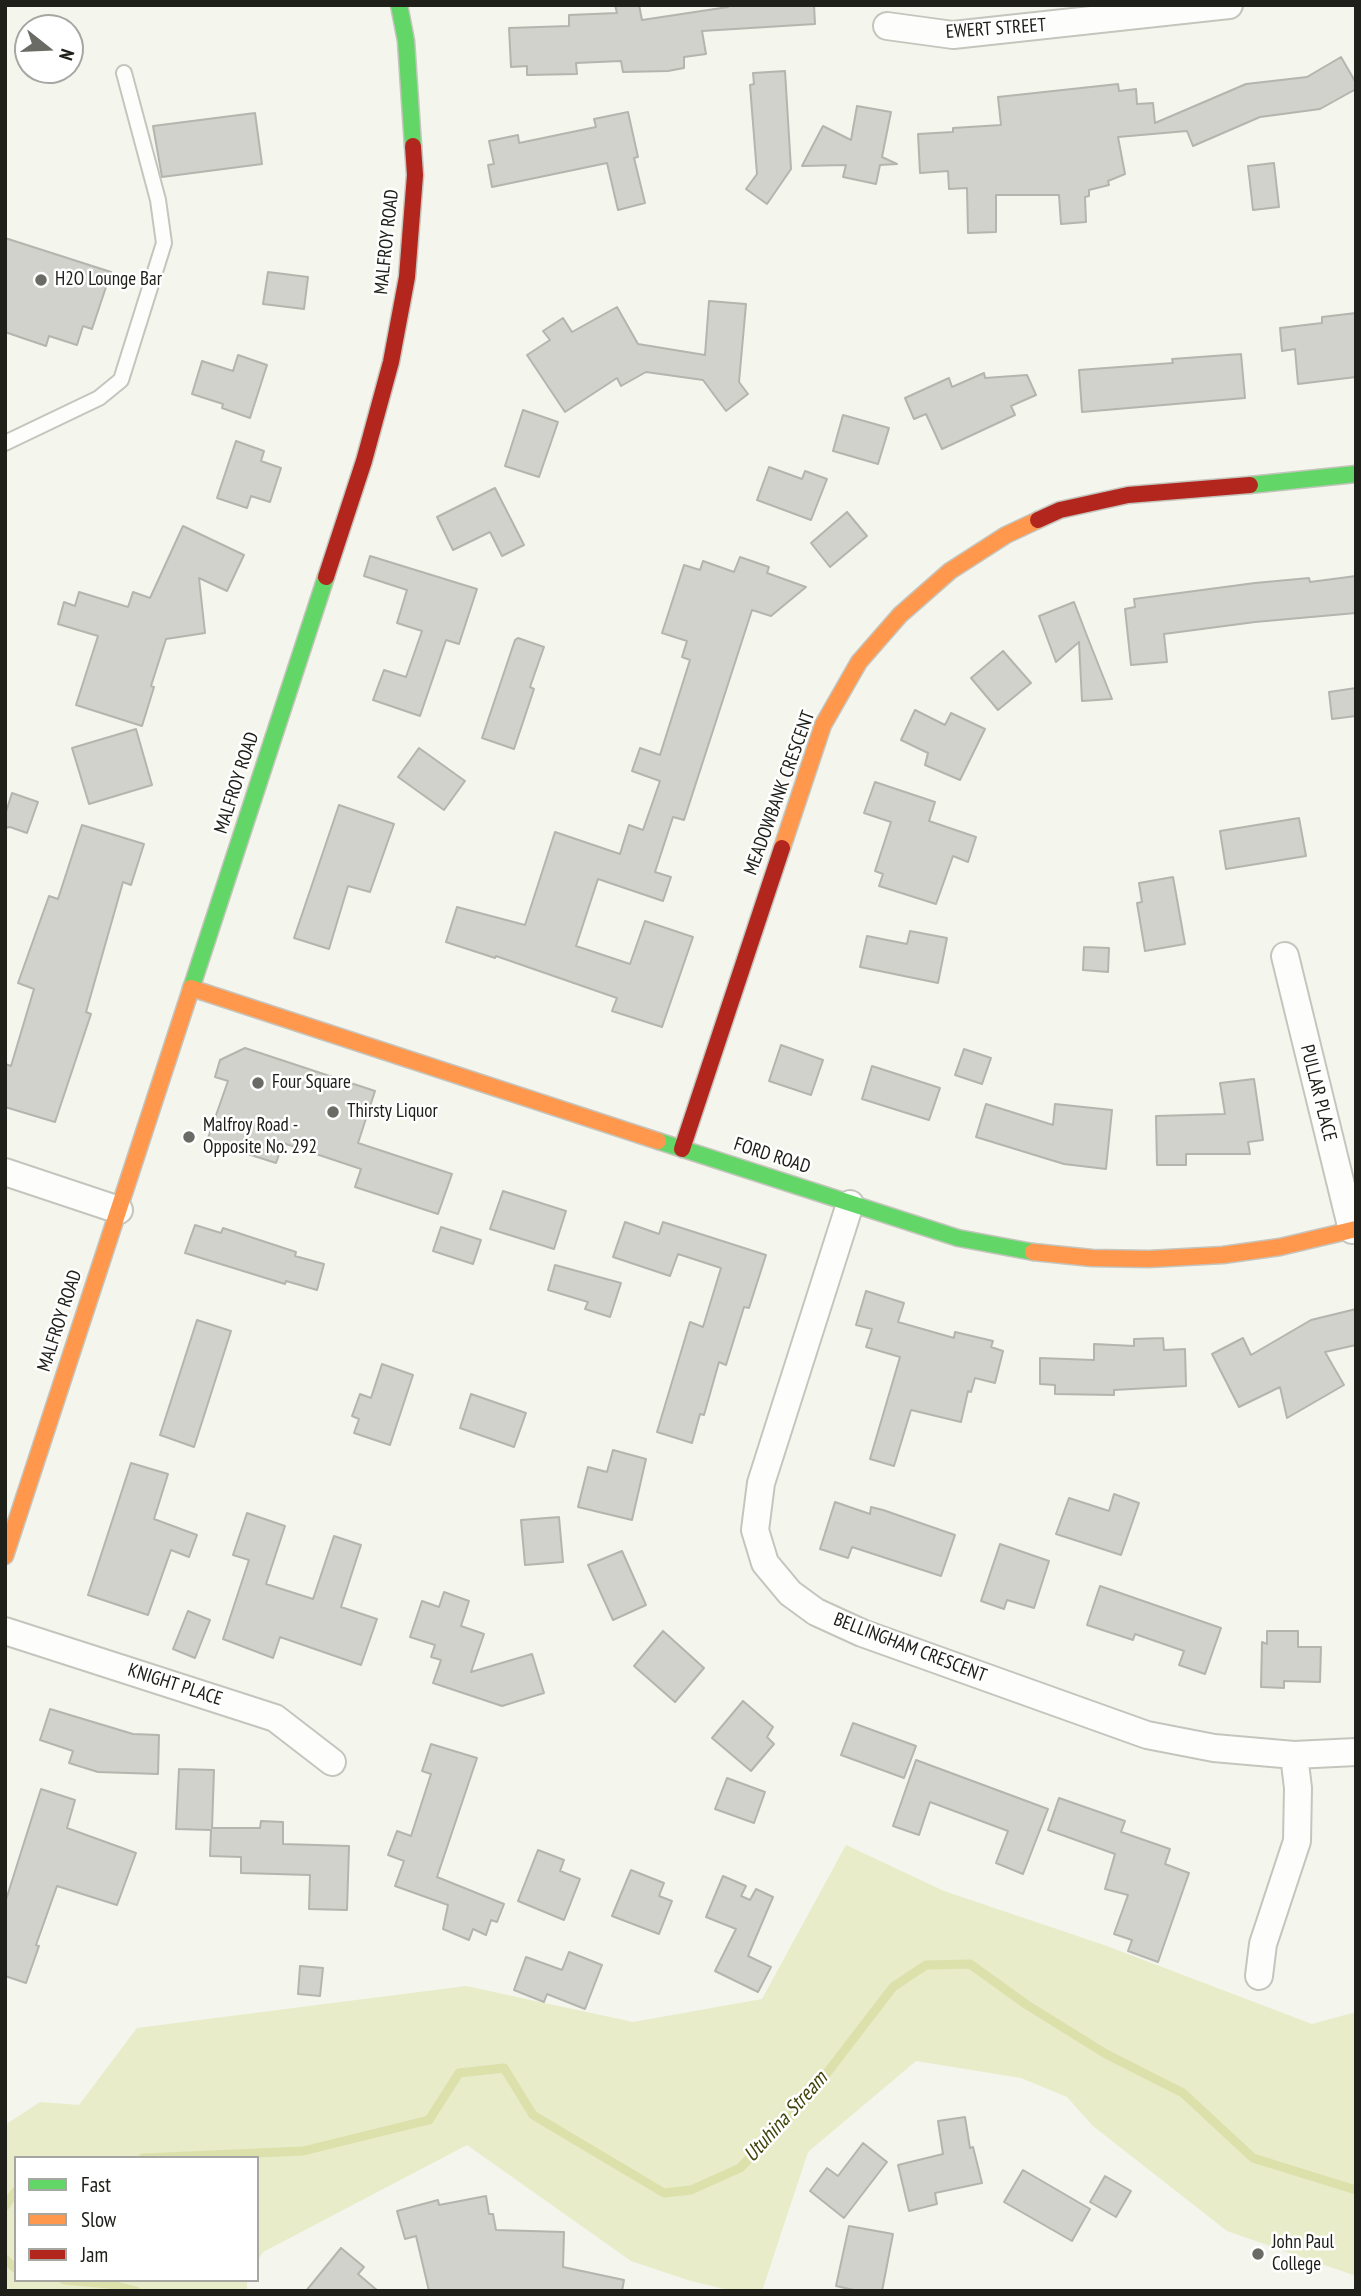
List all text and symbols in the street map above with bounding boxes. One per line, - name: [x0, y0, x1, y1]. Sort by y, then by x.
- north arrow: [14, 14, 84, 84]
- street label: EWERT STREET: [945, 14, 1047, 44]
- text: N: [54, 46, 80, 63]
- street label: MALFROY ROAD: [370, 188, 404, 296]
- place label: H2O Lounge Bar: [55, 269, 162, 291]
- marker: H2O Lounge Bar: [33, 272, 49, 288]
- street label: MEADOWBANK CRESCENT: [740, 708, 820, 878]
- street label: MALFROY ROAD: [210, 729, 264, 837]
- street label: PULLAR PLACE: [1295, 1042, 1341, 1144]
- place label: Four Square: [272, 1072, 351, 1094]
- marker: Four Square: [250, 1075, 266, 1091]
- place label: Thirsty Liquor: [347, 1101, 438, 1123]
- marker: Thirsty Liquor: [325, 1104, 341, 1120]
- place label: Malfroy Road - Opposite No. 292: [203, 1115, 317, 1159]
- marker: Malfroy Road - Opposite No. 292: [181, 1129, 197, 1145]
- street label: FORD ROAD: [731, 1133, 813, 1179]
- street label: MALFROY ROAD: [33, 1267, 87, 1375]
- street label: BELLINGHAM CRESCENT: [830, 1608, 990, 1688]
- street label: KNIGHT PLACE: [125, 1659, 225, 1711]
- water label: Utuhina Stream: [739, 2067, 833, 2167]
- legend: [14, 2156, 259, 2282]
- text: Fast: [81, 2171, 111, 2198]
- text: Slow: [81, 2206, 116, 2233]
- place label: John Paul College: [1272, 2232, 1334, 2276]
- text: Jam: [81, 2241, 108, 2268]
- marker: John Paul College: [1250, 2246, 1266, 2262]

